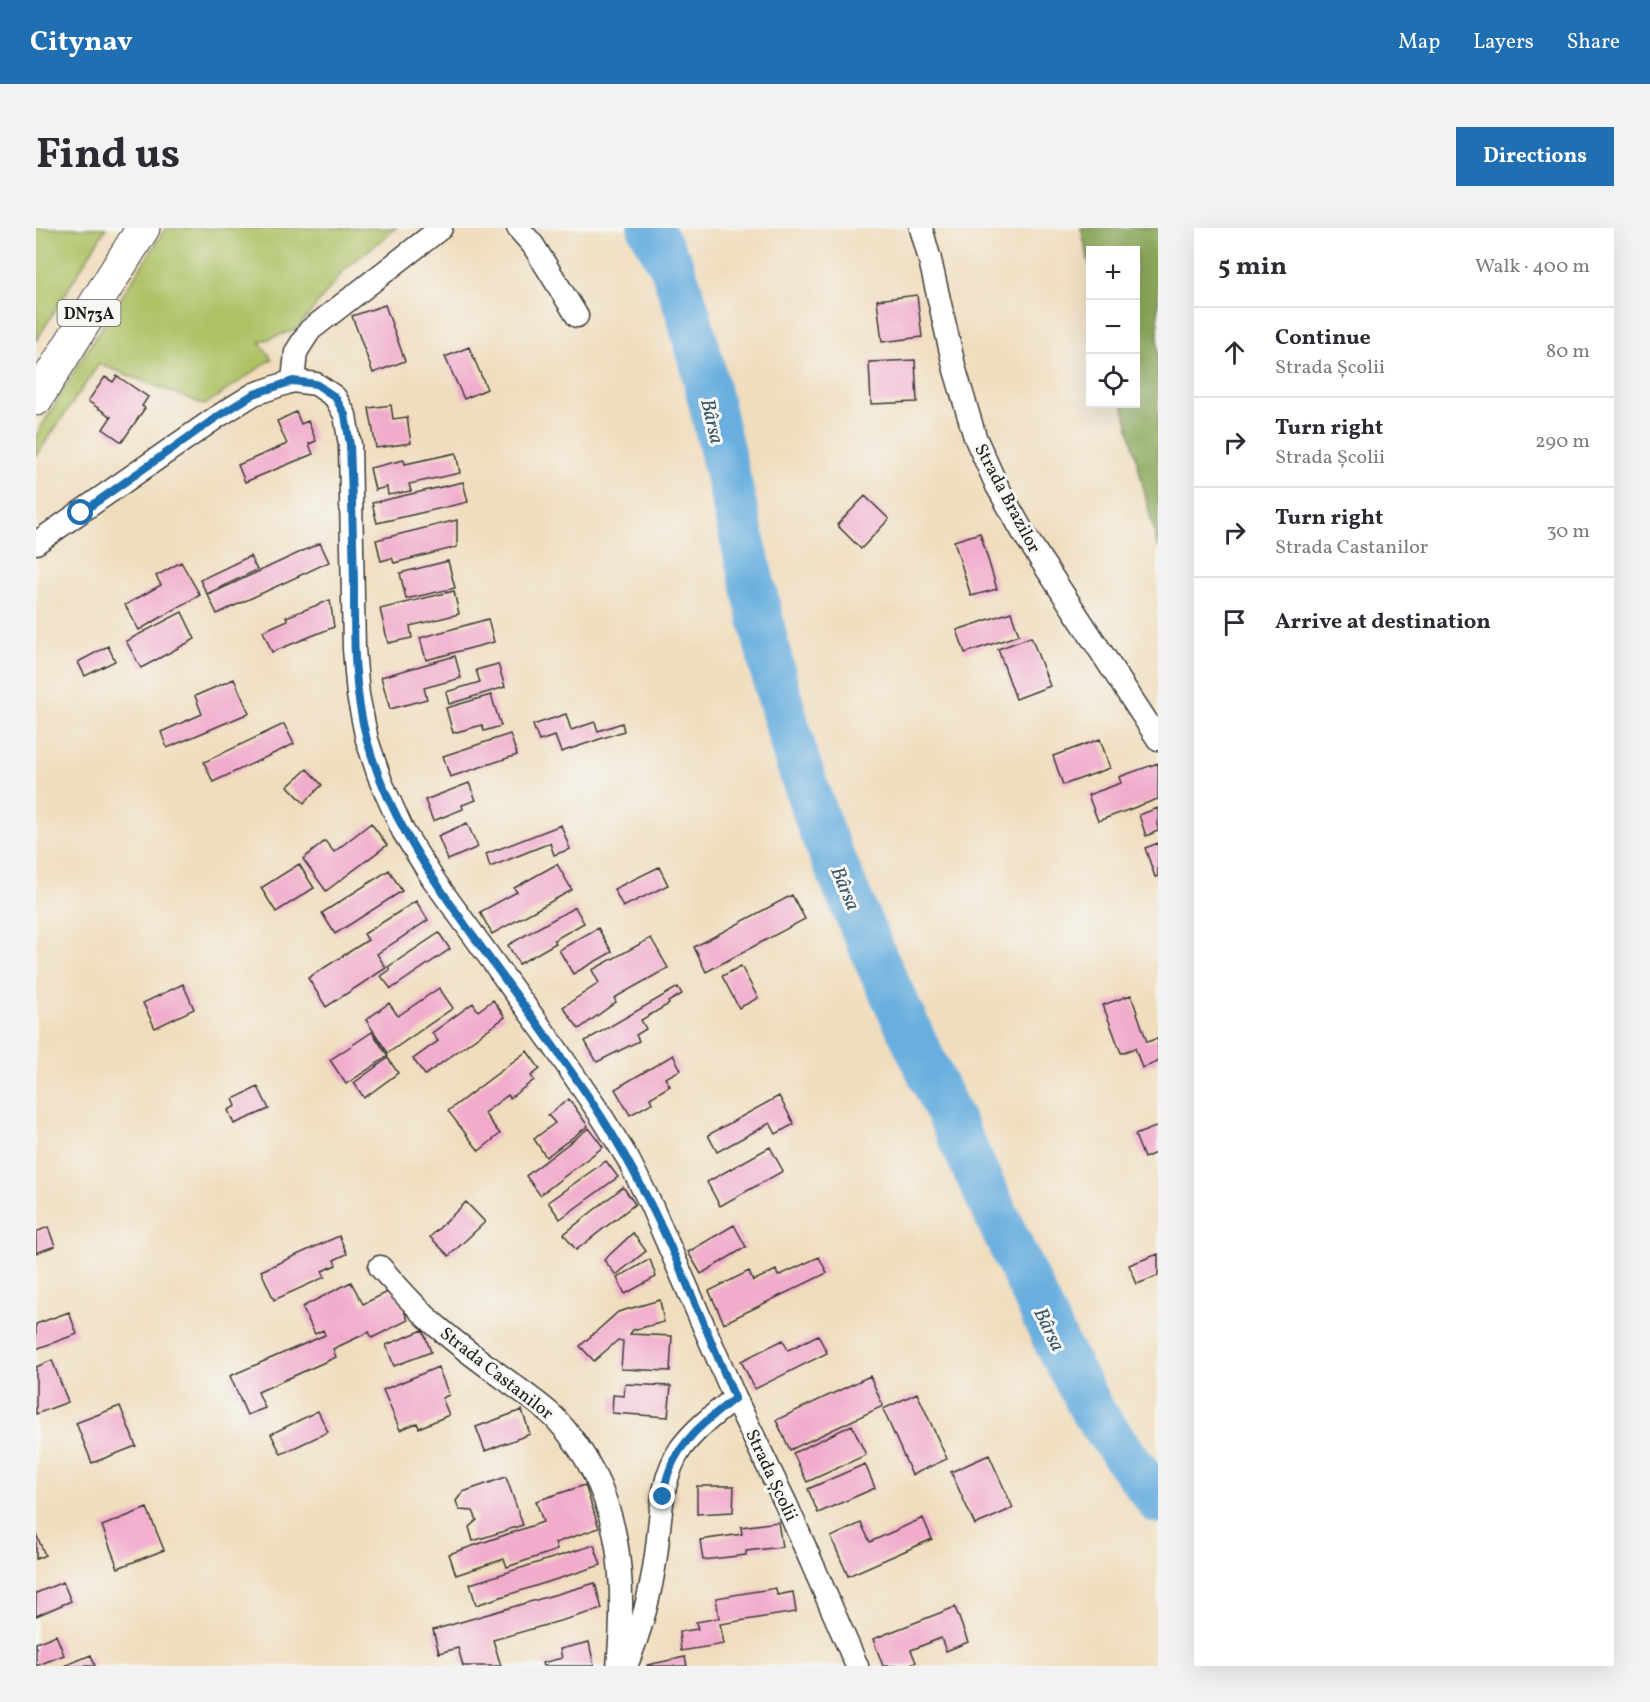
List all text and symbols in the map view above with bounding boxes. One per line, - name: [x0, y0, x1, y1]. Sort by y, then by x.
- text: Citynav: [30, 23, 133, 62]
- text: Map: [1398, 28, 1440, 57]
- text: Layers: [1473, 28, 1534, 57]
- text: Share: [1567, 28, 1620, 57]
- text: Find us: [36, 127, 180, 186]
- button: Directions: [1456, 127, 1614, 186]
- map controls: [1086, 246, 1140, 408]
- button: +: [1086, 246, 1140, 300]
- text: 5 min: [1218, 249, 1287, 285]
- text: Walk · 400 m: [1475, 253, 1590, 281]
- road number: DN73A: [58, 300, 120, 326]
- button: −: [1086, 300, 1140, 354]
- text: Continue: [1275, 323, 1371, 354]
- icon: ahead: [1218, 336, 1251, 369]
- text: 80 m: [1546, 338, 1590, 366]
- button: locate: [1086, 354, 1140, 408]
- text: Strada Școlii: [1275, 354, 1385, 382]
- water label: Bârsa: [692, 396, 730, 447]
- text: Turn right: [1275, 413, 1383, 444]
- icon: right: [1218, 426, 1251, 459]
- text: 290 m: [1535, 428, 1590, 456]
- street label: Strada Brazilor: [967, 440, 1046, 558]
- text: Strada Școlii: [1275, 444, 1385, 472]
- route start: [67, 499, 93, 525]
- text: Turn right: [1275, 503, 1383, 534]
- icon: right: [1218, 516, 1251, 549]
- text: 30 m: [1546, 518, 1590, 546]
- text: Strada Castanilor: [1275, 534, 1428, 562]
- icon: arrive: [1218, 606, 1251, 639]
- text: Arrive at destination: [1275, 607, 1491, 638]
- water label: Bârsa: [822, 863, 866, 915]
- water label: Bârsa: [1026, 1303, 1071, 1356]
- street label: Strada Castanilor: [434, 1322, 558, 1427]
- street label: Strada Școlii: [738, 1425, 803, 1526]
- route end: [649, 1483, 675, 1509]

